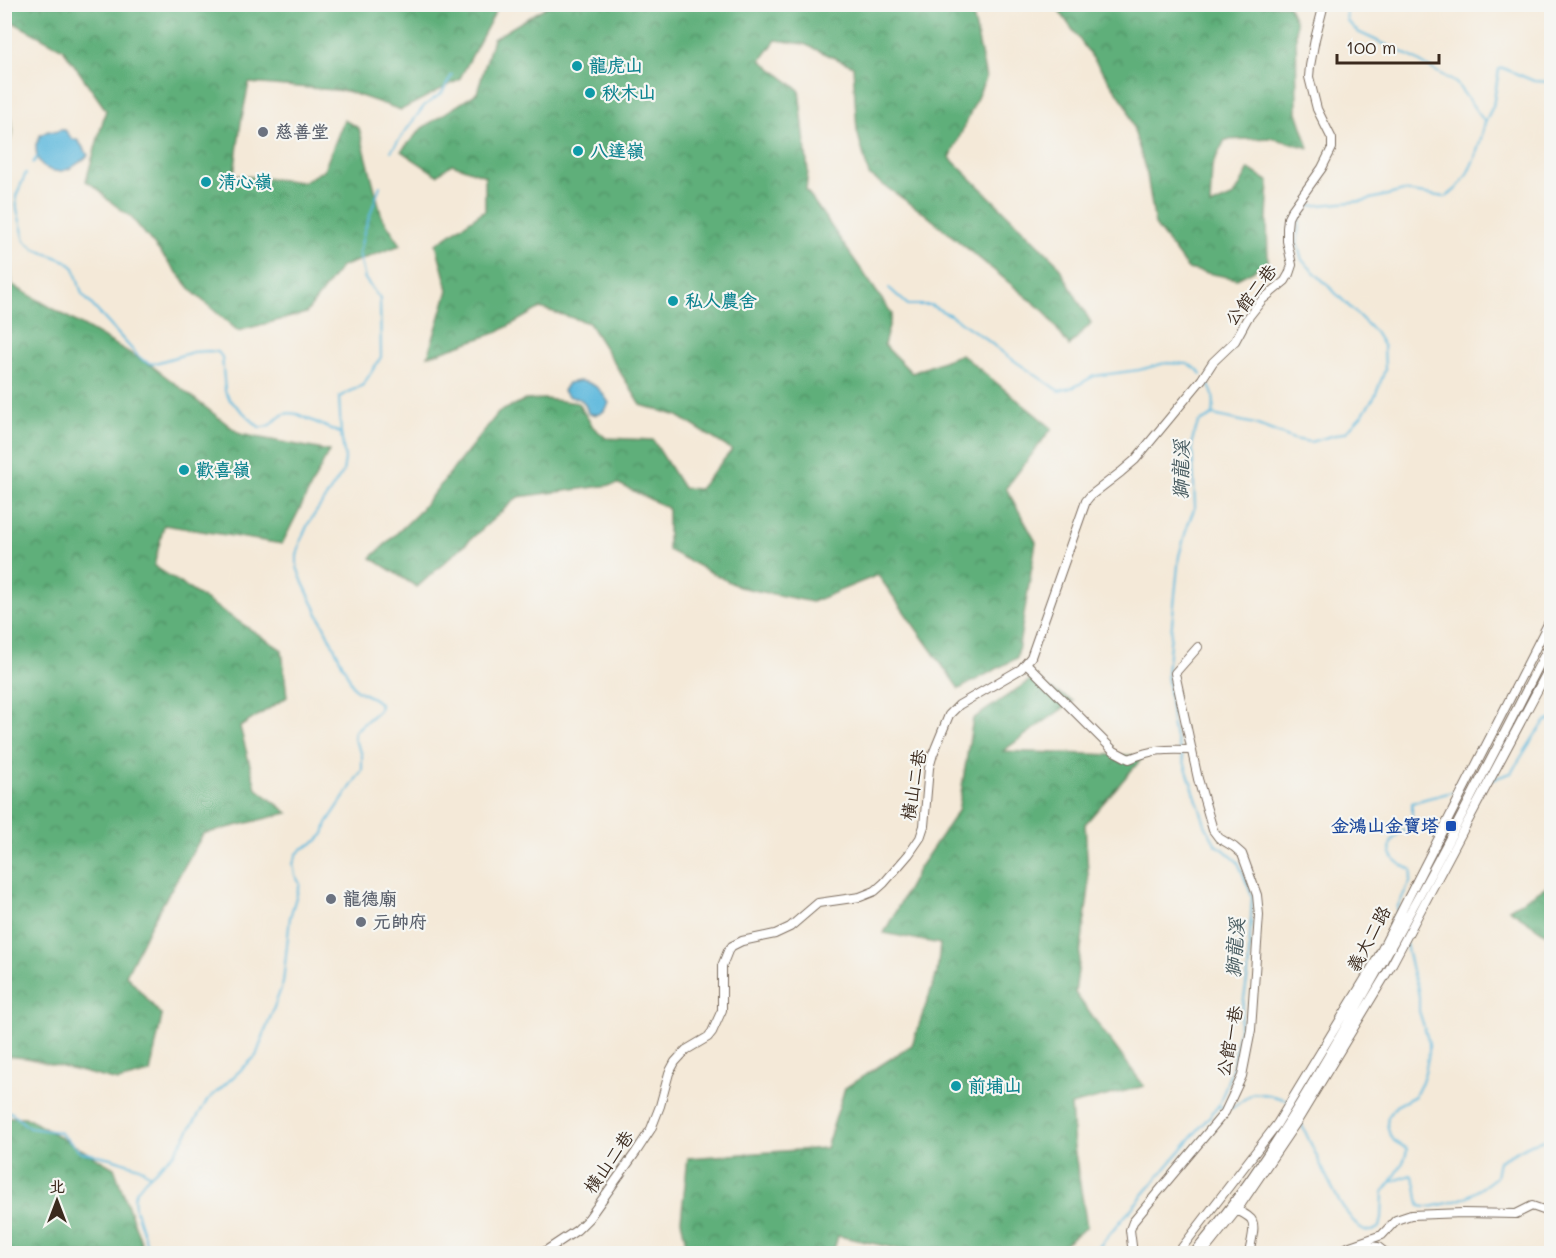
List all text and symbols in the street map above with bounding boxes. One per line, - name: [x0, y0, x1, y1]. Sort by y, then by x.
- scale bar: [1337, 27, 1439, 65]
- text: 100 m: [1346, 35, 1396, 59]
- place label: 龍虎山: [589, 53, 643, 77]
- marker: 龍虎山: [570, 59, 584, 73]
- place label: 秋木山: [602, 80, 656, 104]
- marker: 秋木山: [583, 86, 597, 100]
- place label: 慈善堂: [275, 119, 329, 143]
- marker: 慈善堂: [256, 125, 270, 139]
- place label: 八達嶺: [590, 138, 644, 162]
- marker: 八達嶺: [571, 144, 585, 158]
- place label: 清心嶺: [218, 169, 272, 193]
- marker: 清心嶺: [199, 175, 213, 189]
- street label: 公館二巷: [1219, 259, 1282, 330]
- place label: 私人農舍: [685, 288, 757, 312]
- marker: 私人農舍: [666, 294, 680, 308]
- water label: 獅龍溪: [1166, 439, 1194, 500]
- place label: 歡喜嶺: [196, 457, 250, 481]
- marker: 歡喜嶺: [177, 463, 191, 477]
- street label: 橫山二巷: [895, 747, 931, 822]
- place label: 金鴻山金寶塔: [1331, 813, 1439, 837]
- marker: 金鴻山金寶塔: [1444, 819, 1458, 833]
- place label: 龍德廟: [343, 886, 397, 910]
- marker: 龍德廟: [324, 892, 338, 906]
- street label: 義大二路: [1341, 901, 1396, 976]
- place label: 元帥府: [373, 909, 427, 933]
- marker: 元帥府: [354, 915, 368, 929]
- water label: 獅龍溪: [1219, 916, 1249, 979]
- street label: 公館一巷: [1210, 1003, 1248, 1078]
- place label: 前埔山: [968, 1073, 1022, 1097]
- marker: 前埔山: [949, 1079, 963, 1093]
- street label: 橫山二巷: [578, 1125, 639, 1198]
- north arrow: [27, 1171, 87, 1231]
- text: 北: [49, 1175, 65, 1196]

